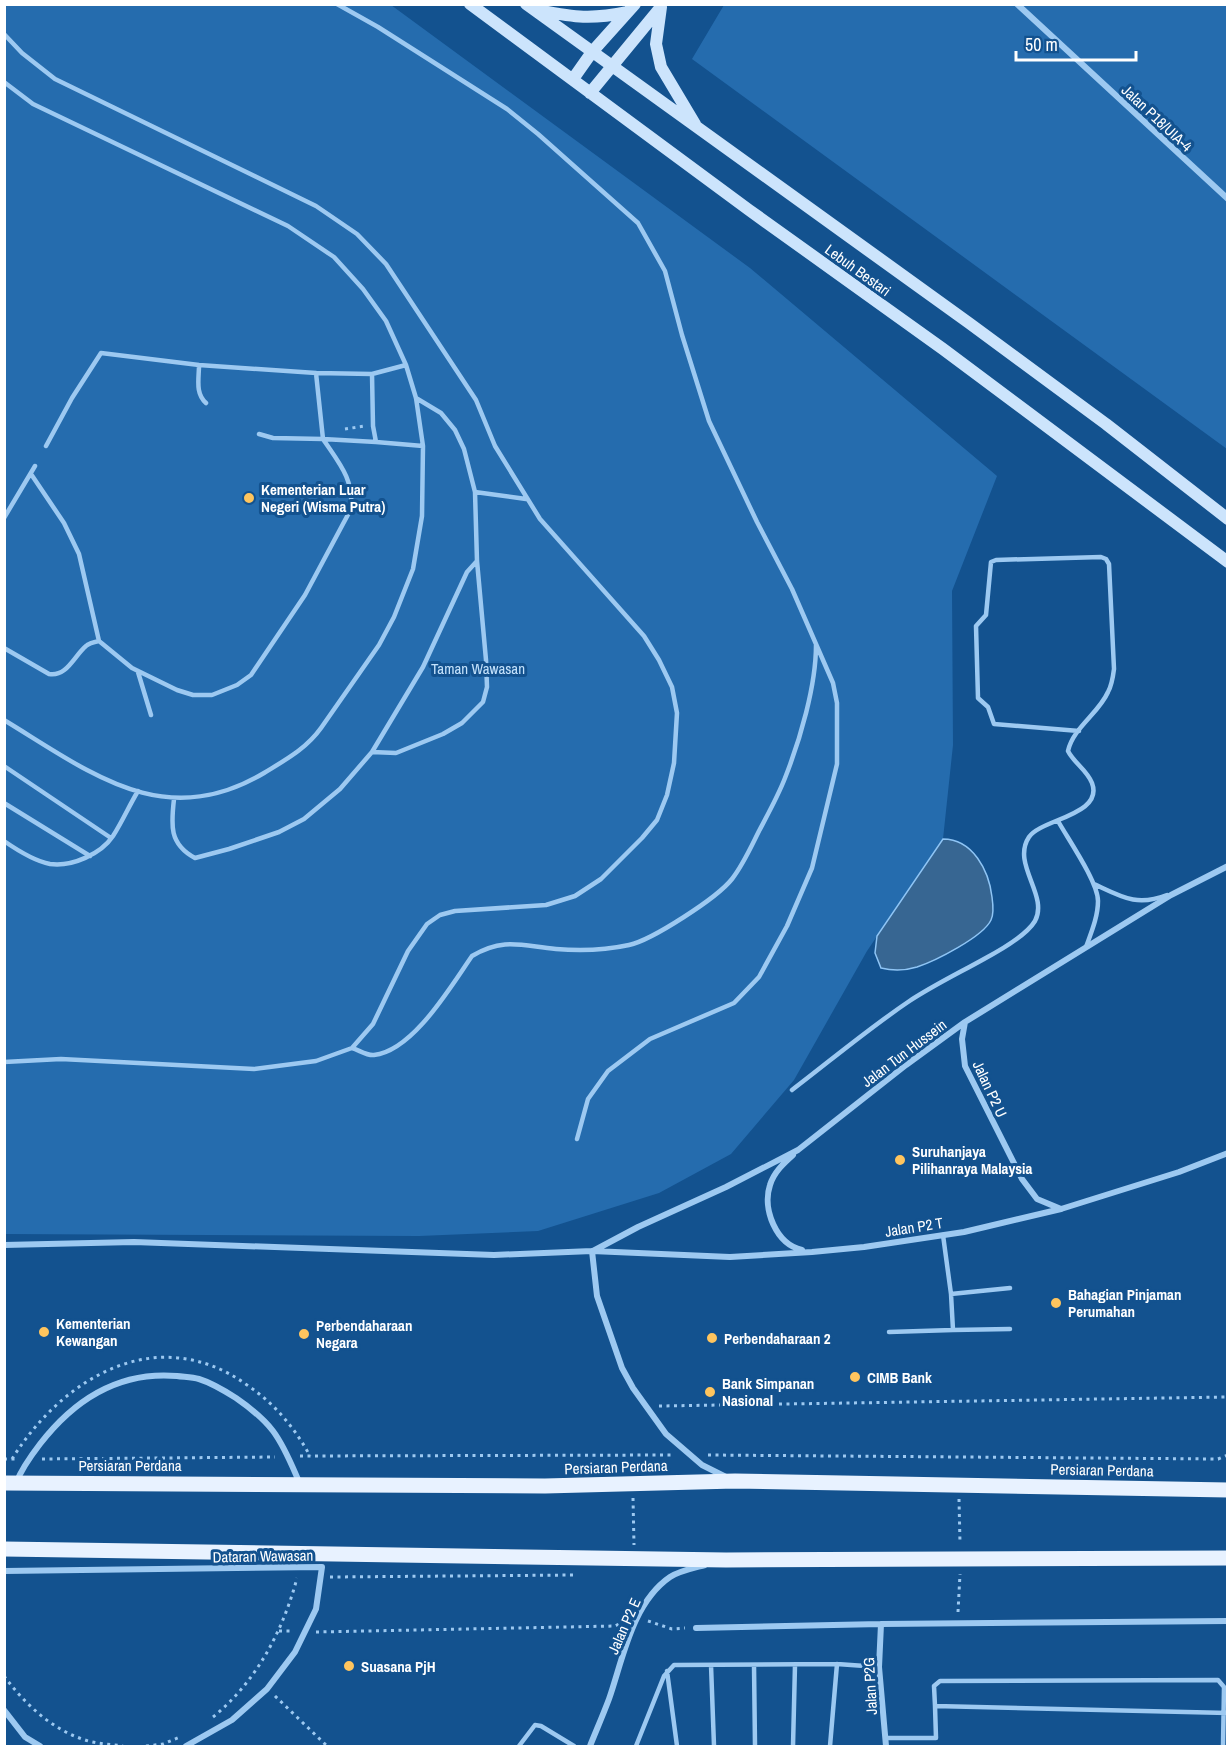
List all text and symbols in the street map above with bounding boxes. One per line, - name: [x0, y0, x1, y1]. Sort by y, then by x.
- scale bar: [1016, 24, 1136, 62]
- text: 50 m: [1025, 32, 1058, 57]
- street label: Jalan P18/UIA-4: [1117, 80, 1197, 156]
- street label: Lebuh Bestari: [821, 239, 895, 301]
- place label: Kementerian Luar Negeri (Wisma Putra): [261, 479, 385, 517]
- marker: Kementerian Luar Negeri (Wisma Putra): [242, 491, 256, 505]
- park label: Taman Wawasan: [431, 658, 525, 679]
- street label: Jalan Tun Hussein: [857, 1014, 951, 1092]
- street label: Jalan P2 U: [968, 1057, 1012, 1121]
- place label: Suruhanjaya Pilihanraya Malaysia: [912, 1141, 1033, 1179]
- marker: Suruhanjaya Pilihanraya Malaysia: [893, 1153, 907, 1167]
- street label: Jalan P2 T: [883, 1212, 945, 1242]
- place label: Bahagian Pinjaman Perumahan: [1068, 1284, 1181, 1322]
- marker: Bahagian Pinjaman Perumahan: [1049, 1296, 1063, 1310]
- place label: Kementerian Kewangan: [56, 1313, 131, 1351]
- place label: Perbendaharaan Negara: [316, 1315, 412, 1353]
- marker: Kementerian Kewangan: [37, 1325, 51, 1339]
- marker: Perbendaharaan Negara: [297, 1327, 311, 1341]
- place label: Perbendaharaan 2: [724, 1328, 831, 1349]
- marker: Perbendaharaan 2: [705, 1331, 719, 1345]
- place label: CIMB Bank: [867, 1367, 932, 1388]
- marker: CIMB Bank: [848, 1370, 862, 1384]
- place label: Bank Simpanan Nasional: [722, 1373, 814, 1411]
- marker: Bank Simpanan Nasional: [703, 1385, 717, 1399]
- street label: Persiaran Perdana: [78, 1455, 182, 1476]
- street label: Persiaran Perdana: [564, 1455, 668, 1479]
- street label: Persiaran Perdana: [1050, 1459, 1154, 1481]
- street label: Dataran Wawasan: [212, 1545, 314, 1567]
- street label: Jalan P2 E: [602, 1595, 646, 1657]
- place label: Suasana PjH: [361, 1656, 436, 1677]
- street label: Jalan P2G: [858, 1657, 882, 1715]
- marker: Suasana PjH: [342, 1659, 356, 1673]

